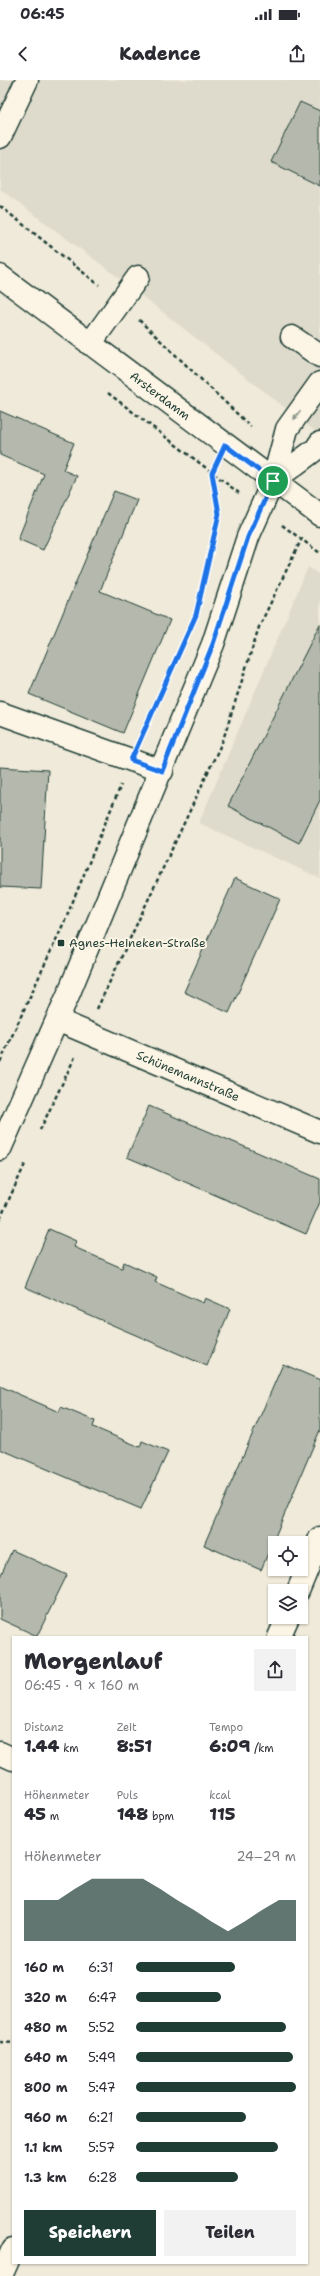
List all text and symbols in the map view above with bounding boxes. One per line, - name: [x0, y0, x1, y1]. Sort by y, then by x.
- text: 06:45: [20, 4, 65, 24]
- text: Kadence: [119, 42, 201, 66]
- icon: back: [12, 43, 34, 65]
- icon: share: [286, 43, 308, 65]
- street label: Arsterdamm: [127, 368, 193, 424]
- one-way arrow: [293, 409, 301, 420]
- pin: [256, 464, 290, 498]
- icon: arrive: [262, 470, 284, 492]
- place label: Agnes-Heineken-Straße: [69, 935, 206, 951]
- marker: Agnes-Heineken-Straße: [56, 938, 66, 948]
- street label: Schünemannstraße: [134, 1047, 242, 1105]
- map controls: [268, 1536, 308, 1624]
- button: locate: [268, 1536, 308, 1576]
- button: layers: [268, 1584, 308, 1624]
- text: Morgenlauf: [24, 1647, 163, 1676]
- button: share: [254, 1649, 296, 1691]
- text: 06:45 · 9 × 160 m: [24, 1677, 139, 1694]
- text: Distanz: [24, 1720, 64, 1735]
- text: Zeit: [117, 1720, 137, 1735]
- text: Tempo: [209, 1720, 243, 1735]
- text: 1.44: [24, 1735, 59, 1757]
- text: 8:51: [117, 1735, 152, 1757]
- text: 6:09: [209, 1735, 250, 1757]
- text: km: [59, 1741, 79, 1756]
- text: /km: [250, 1741, 274, 1756]
- text: Höhenmeter: [24, 1788, 89, 1803]
- text: Puls: [117, 1788, 138, 1803]
- text: kcal: [209, 1788, 231, 1803]
- text: 45: [24, 1803, 46, 1825]
- text: 148: [117, 1803, 148, 1825]
- text: 115: [209, 1803, 236, 1825]
- text: m: [46, 1809, 59, 1824]
- text: bpm: [148, 1809, 174, 1824]
- text: Höhenmeter: [24, 1848, 101, 1865]
- text: 24–29 m: [236, 1848, 296, 1865]
- text: 160 m: [24, 1959, 64, 1976]
- text: 6:31: [88, 1959, 113, 1976]
- text: 320 m: [24, 1989, 67, 2006]
- text: 6:47: [88, 1989, 117, 2006]
- text: 480 m: [24, 2019, 67, 2036]
- text: 5:52: [88, 2019, 115, 2036]
- text: 640 m: [24, 2049, 68, 2066]
- text: 5:49: [88, 2049, 116, 2066]
- text: 800 m: [24, 2079, 68, 2096]
- text: 5:47: [88, 2079, 116, 2096]
- text: 960 m: [24, 2109, 67, 2126]
- text: 6:21: [88, 2109, 113, 2126]
- text: 1.1 km: [24, 2139, 62, 2156]
- text: 5:57: [88, 2139, 115, 2156]
- text: 1.3 km: [24, 2169, 67, 2186]
- text: 6:28: [88, 2169, 117, 2186]
- button: Speichern: [24, 2210, 156, 2256]
- button: Teilen: [164, 2210, 296, 2256]

